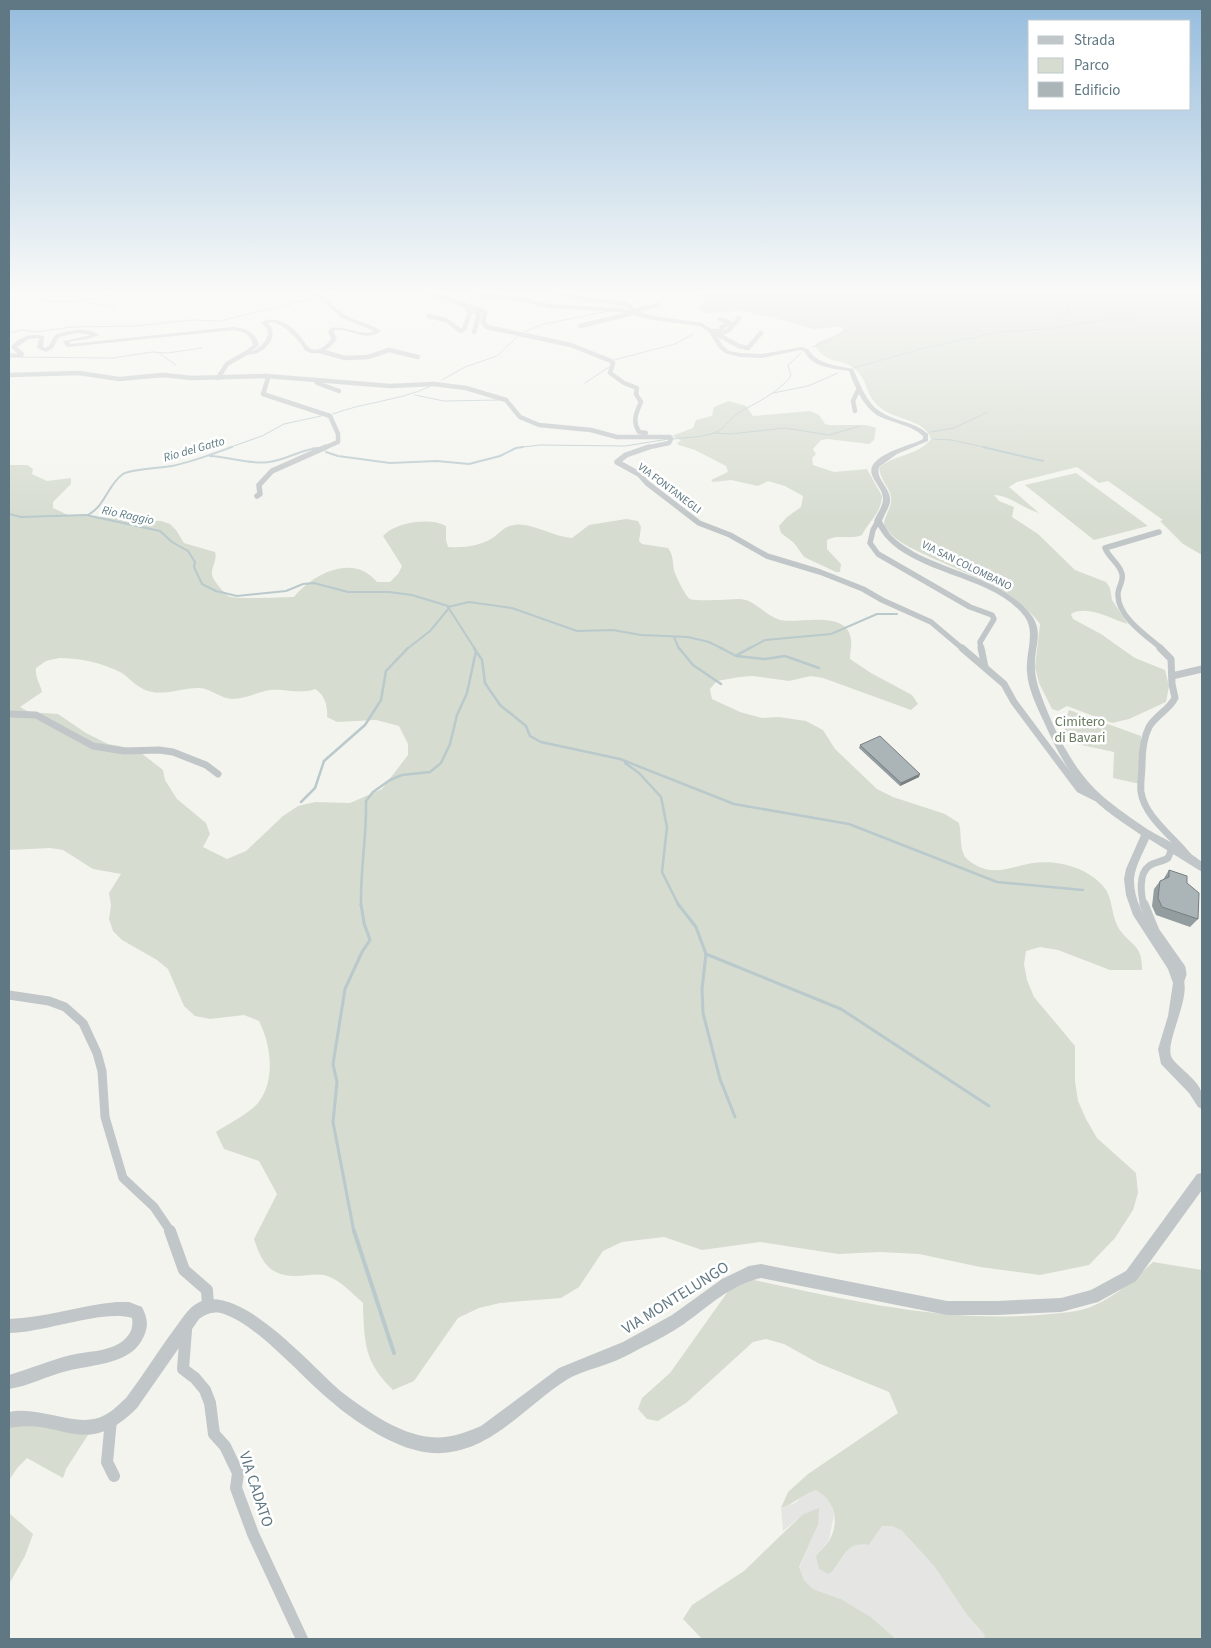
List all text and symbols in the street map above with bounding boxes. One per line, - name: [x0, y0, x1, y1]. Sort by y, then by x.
- legend: [1028, 20, 1191, 110]
- text: Strada: [1074, 30, 1115, 51]
- text: Parco: [1074, 55, 1109, 76]
- text: Edificio: [1074, 80, 1121, 101]
- water label: Rio del Gatto: [162, 433, 227, 466]
- street label: VIA FONTANEGLI: [635, 460, 705, 517]
- water label: Rio Raggio: [100, 502, 155, 529]
- street label: VIA SAN COLOMBANO: [919, 537, 1014, 594]
- park label: Cimitero di Bavari: [1055, 712, 1105, 748]
- street label: VIA MONTELUNGO: [618, 1256, 733, 1340]
- street label: VIA CADATO: [233, 1449, 279, 1530]

